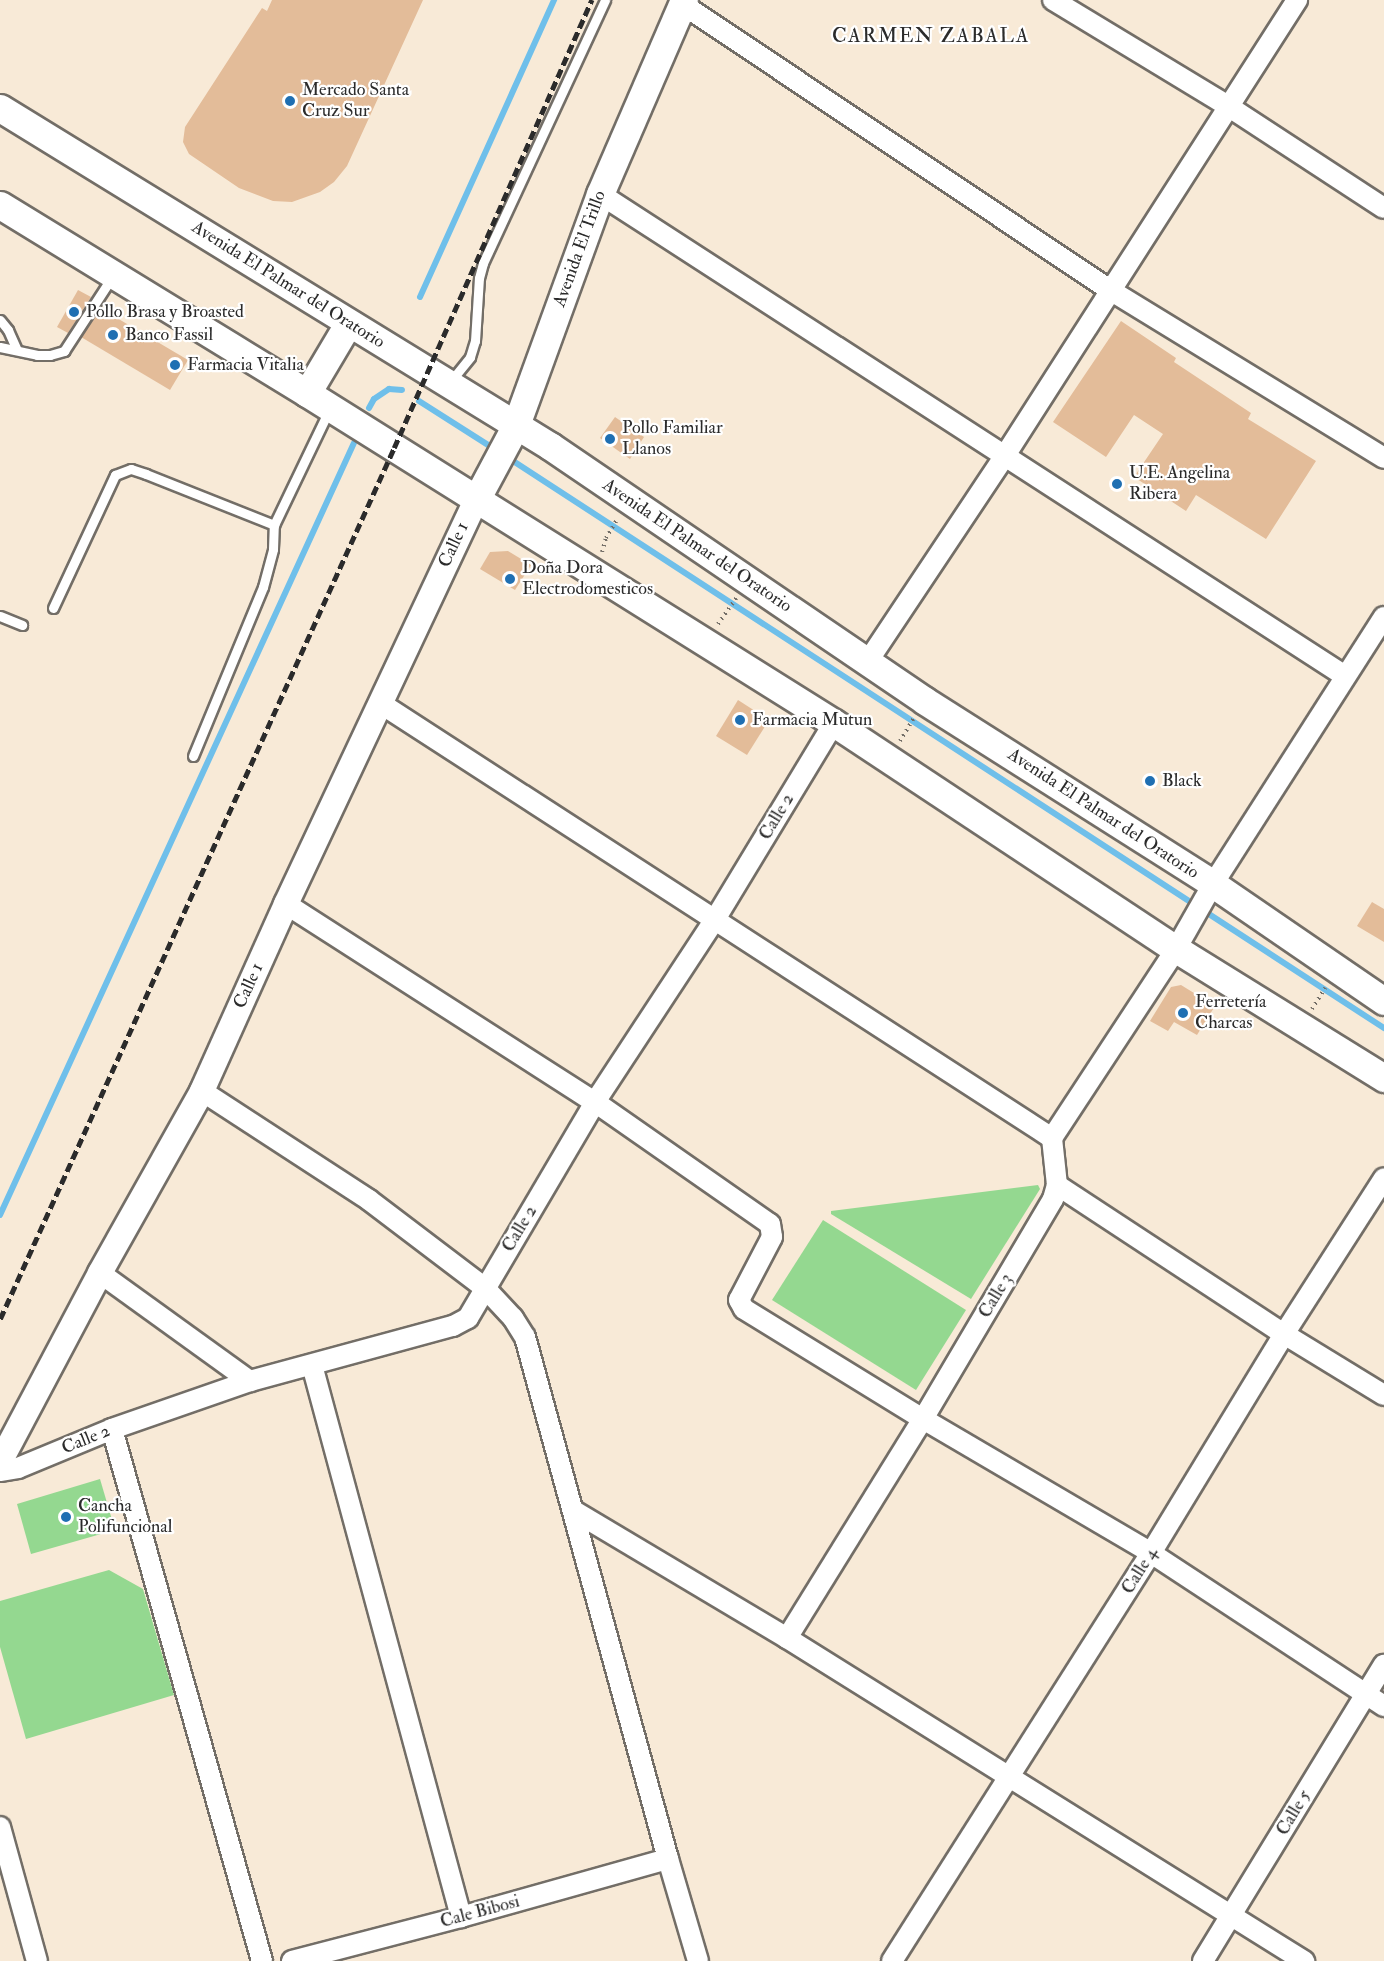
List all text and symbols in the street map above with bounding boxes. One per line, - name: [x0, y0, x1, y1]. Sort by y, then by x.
- district label: CARMEN ZABALA: [832, 23, 1030, 47]
- place label: Mercado Santa Cruz Sur: [302, 80, 409, 122]
- marker: Mercado Santa Cruz Sur: [283, 94, 297, 108]
- street label: Avenida El Trillo: [549, 188, 611, 310]
- street label: Avenida El Palmar del Oratorio: [187, 217, 389, 353]
- place label: Pollo Brasa y Broasted: [86, 301, 244, 323]
- marker: Pollo Brasa y Broasted: [67, 305, 81, 319]
- place label: Banco Fassil: [125, 324, 213, 346]
- marker: Banco Fassil: [106, 328, 120, 342]
- place label: Farmacia Vitalia: [187, 354, 304, 376]
- marker: Farmacia Vitalia: [168, 358, 182, 372]
- place label: Pollo Familiar Llanos: [622, 418, 723, 460]
- marker: Pollo Familiar Llanos: [603, 432, 617, 446]
- place label: U.E. Angelina Ribera: [1129, 463, 1230, 506]
- street label: Avenida El Palmar del Oratorio: [598, 475, 796, 617]
- marker: U.E. Angelina Ribera: [1110, 477, 1124, 491]
- street label: Calle 1: [434, 519, 474, 571]
- place label: Doña Dora Electrodomesticos: [522, 558, 653, 600]
- marker: Doña Dora Electrodomesticos: [503, 572, 517, 586]
- place label: Farmacia Mutun: [752, 709, 872, 731]
- marker: Farmacia Mutun: [733, 713, 747, 727]
- street label: Avenida El Palmar del Oratorio: [1003, 744, 1203, 884]
- place label: Black: [1162, 770, 1202, 792]
- marker: Black: [1143, 774, 1157, 788]
- street label: Calle 2: [755, 790, 799, 844]
- street label: Calle 1: [229, 960, 269, 1012]
- place label: Ferretería Charcas: [1195, 992, 1267, 1034]
- marker: Ferretería Charcas: [1176, 1006, 1190, 1020]
- street label: Calle 2: [498, 1202, 542, 1256]
- street label: Calle 3: [974, 1270, 1018, 1322]
- street label: Calle 2: [59, 1421, 113, 1459]
- place label: Cancha Polifuncional: [78, 1496, 172, 1538]
- marker: Cancha Polifuncional: [59, 1510, 73, 1524]
- street label: Calle 4: [1117, 1544, 1163, 1598]
- street label: Calle 5: [1272, 1786, 1316, 1840]
- street label: Cale Bibosi: [438, 1891, 522, 1933]

